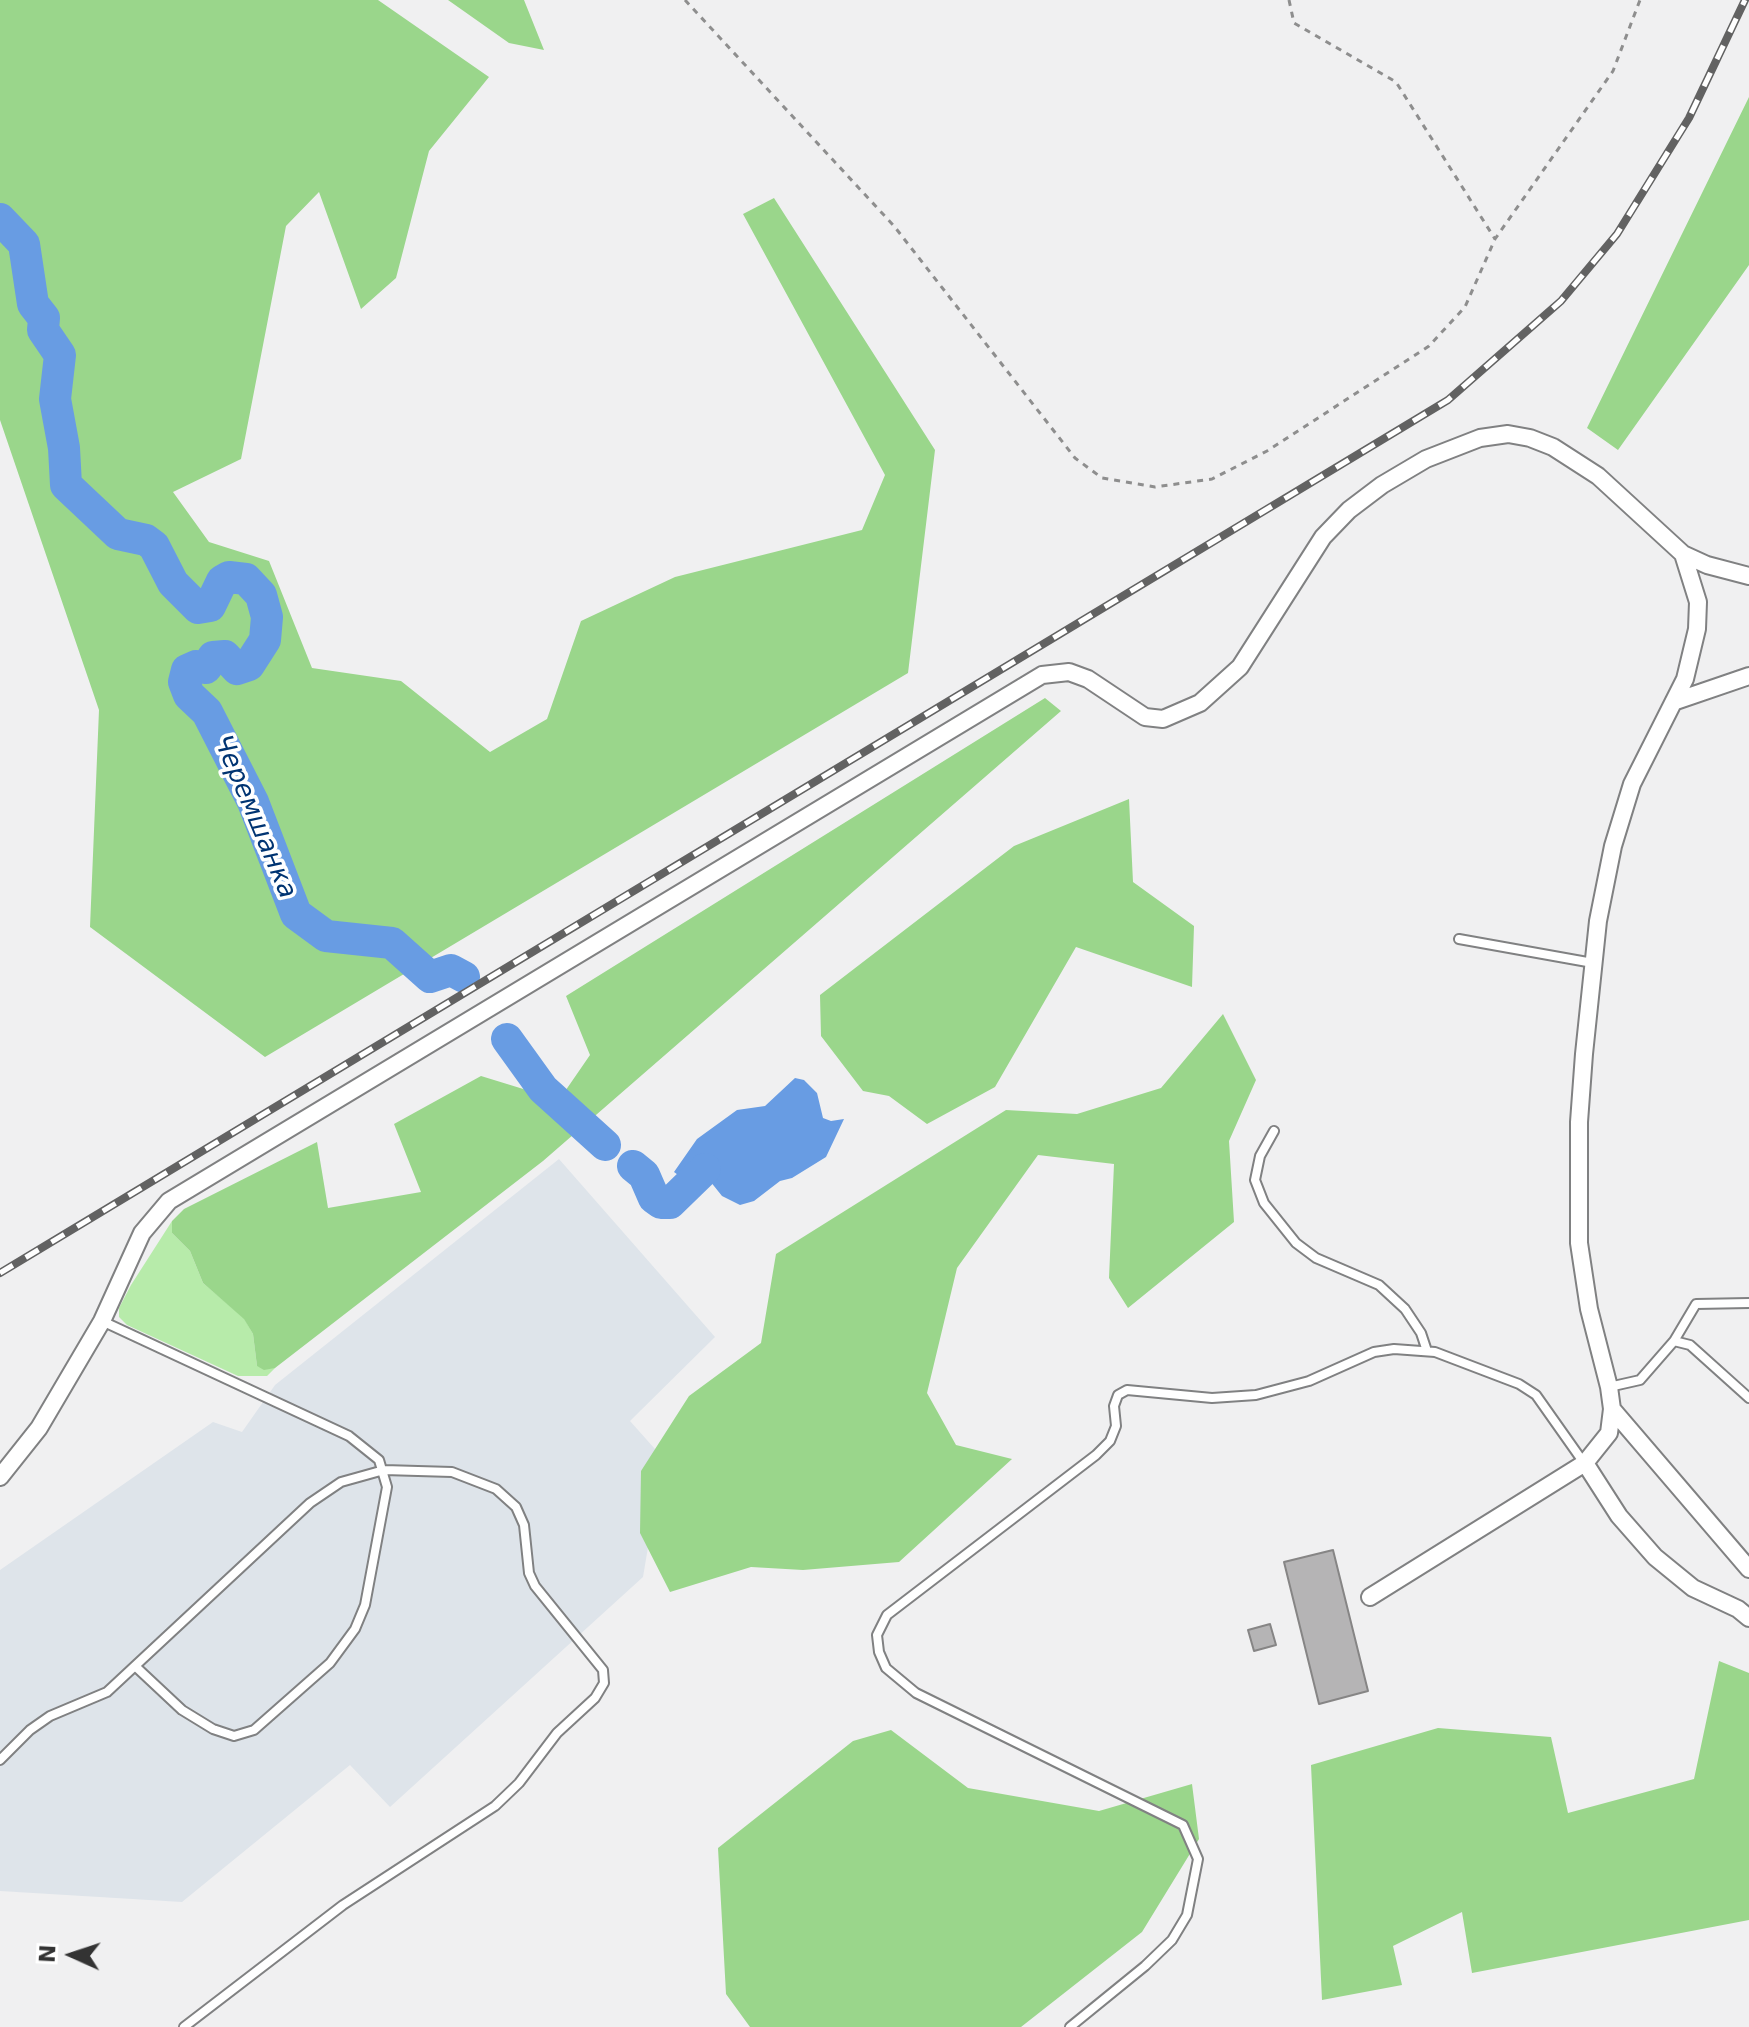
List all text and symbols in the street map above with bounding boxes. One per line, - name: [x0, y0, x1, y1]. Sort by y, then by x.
- water label: Черемшанка: [206, 731, 302, 903]
- north arrow: [32, 1915, 112, 1995]
- text: N: [35, 1944, 60, 1964]

